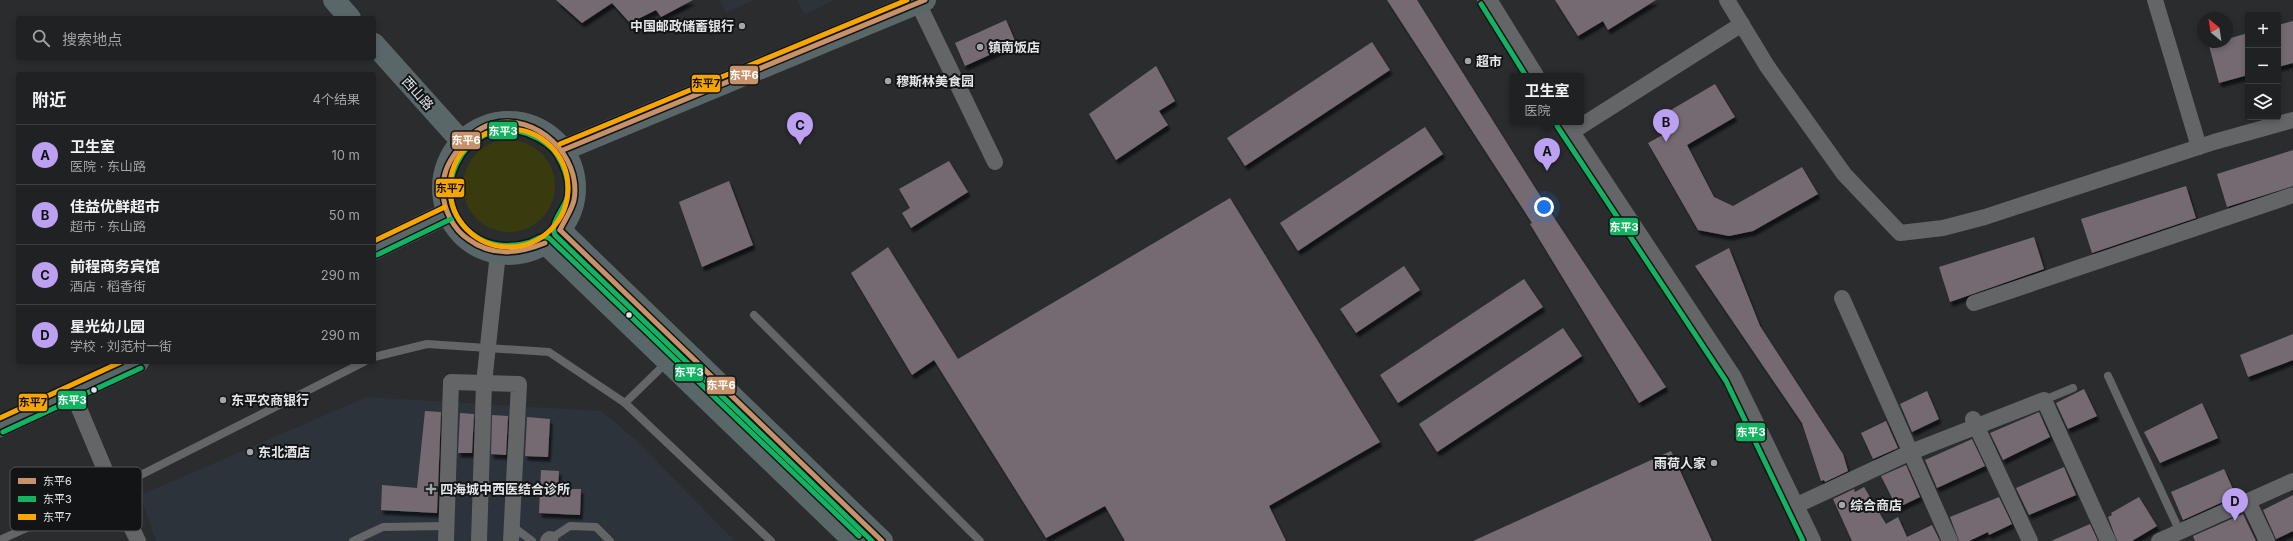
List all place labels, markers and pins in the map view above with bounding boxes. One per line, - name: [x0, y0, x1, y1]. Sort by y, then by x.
- place label: 中国邮政储蓄银行: [630, 18, 734, 34]
- marker: 中国邮政储蓄银行: [737, 21, 747, 31]
- place label: 镇南饭店: [988, 39, 1040, 55]
- marker: 镇南饭店: [975, 42, 985, 52]
- place label: 超市: [1476, 53, 1502, 69]
- marker: 超市: [1463, 56, 1473, 66]
- place label: 穆斯林美食园: [896, 73, 974, 89]
- marker: 穆斯林美食园: [883, 76, 893, 86]
- pin: B: [1653, 109, 1679, 142]
- pin: C: [787, 112, 813, 145]
- pin: A: [1534, 138, 1560, 171]
- unlabelled marker: [624, 310, 634, 320]
- unlabelled marker: [89, 385, 99, 395]
- place label: 东平农商银行: [231, 392, 309, 408]
- marker: 东平农商银行: [218, 395, 228, 405]
- place label: 东北酒店: [258, 444, 310, 460]
- marker: 东北酒店: [245, 447, 255, 457]
- place label: 雨荷人家: [1654, 455, 1706, 471]
- marker: 雨荷人家: [1709, 458, 1719, 468]
- place label: 四海城中西医结合诊所: [440, 481, 570, 497]
- marker: 四海城中西医结合诊所: [425, 483, 437, 495]
- pin: D: [2222, 488, 2248, 521]
- place label: 综合商店: [1850, 497, 1902, 513]
- marker: 综合商店: [1837, 500, 1847, 510]

